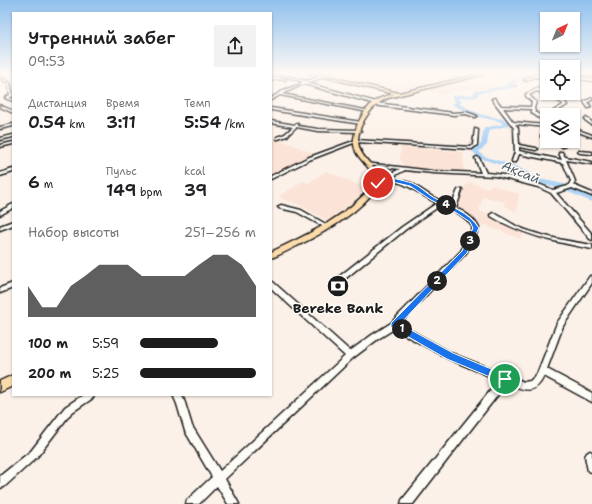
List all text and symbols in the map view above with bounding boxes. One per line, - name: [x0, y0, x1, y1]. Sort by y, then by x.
- north arrow: [540, 12, 580, 52]
- map controls: [540, 12, 580, 148]
- button: share: [214, 25, 256, 67]
- text: Утренний забег: [28, 26, 175, 50]
- text: 09:53: [28, 53, 65, 70]
- button: locate: [540, 60, 580, 100]
- text: Дистанция: [28, 96, 87, 111]
- text: Время: [106, 96, 140, 111]
- text: Темп: [184, 96, 211, 111]
- button: layers: [540, 108, 580, 148]
- text: 0.54: [28, 111, 66, 133]
- text: 3:11: [106, 111, 136, 133]
- text: 5:54: [184, 111, 221, 133]
- text: km: [66, 117, 85, 132]
- text: /km: [221, 117, 245, 132]
- water label: Ақсай: [499, 156, 543, 188]
- text: Пульс: [106, 164, 137, 179]
- text: kcal: [184, 164, 205, 179]
- pin: [361, 166, 395, 200]
- text: 6: [28, 171, 40, 193]
- icon: check: [367, 172, 389, 194]
- text: m: [40, 177, 53, 192]
- text: 149: [106, 179, 136, 201]
- text: 39: [184, 179, 207, 201]
- text: bpm: [136, 185, 162, 200]
- pin: 4: [436, 195, 456, 215]
- text: 4: [442, 197, 450, 212]
- text: Набор высоты: [28, 224, 119, 241]
- text: 251–256 m: [184, 224, 256, 241]
- pin: 3: [460, 231, 480, 251]
- text: 3: [466, 233, 474, 248]
- pin: 2: [427, 271, 447, 291]
- bank icon: Bereke Bank: [325, 273, 351, 299]
- text: 2: [433, 273, 441, 288]
- place label: Bereke Bank: [293, 299, 383, 317]
- pin: 1: [392, 319, 412, 339]
- text: 1: [399, 321, 405, 336]
- text: 100 m: [28, 335, 68, 352]
- text: 5:59: [92, 335, 119, 352]
- pin: [488, 362, 522, 396]
- text: 200 m: [28, 365, 71, 382]
- text: 5:25: [92, 365, 119, 382]
- icon: arrive: [494, 368, 516, 390]

